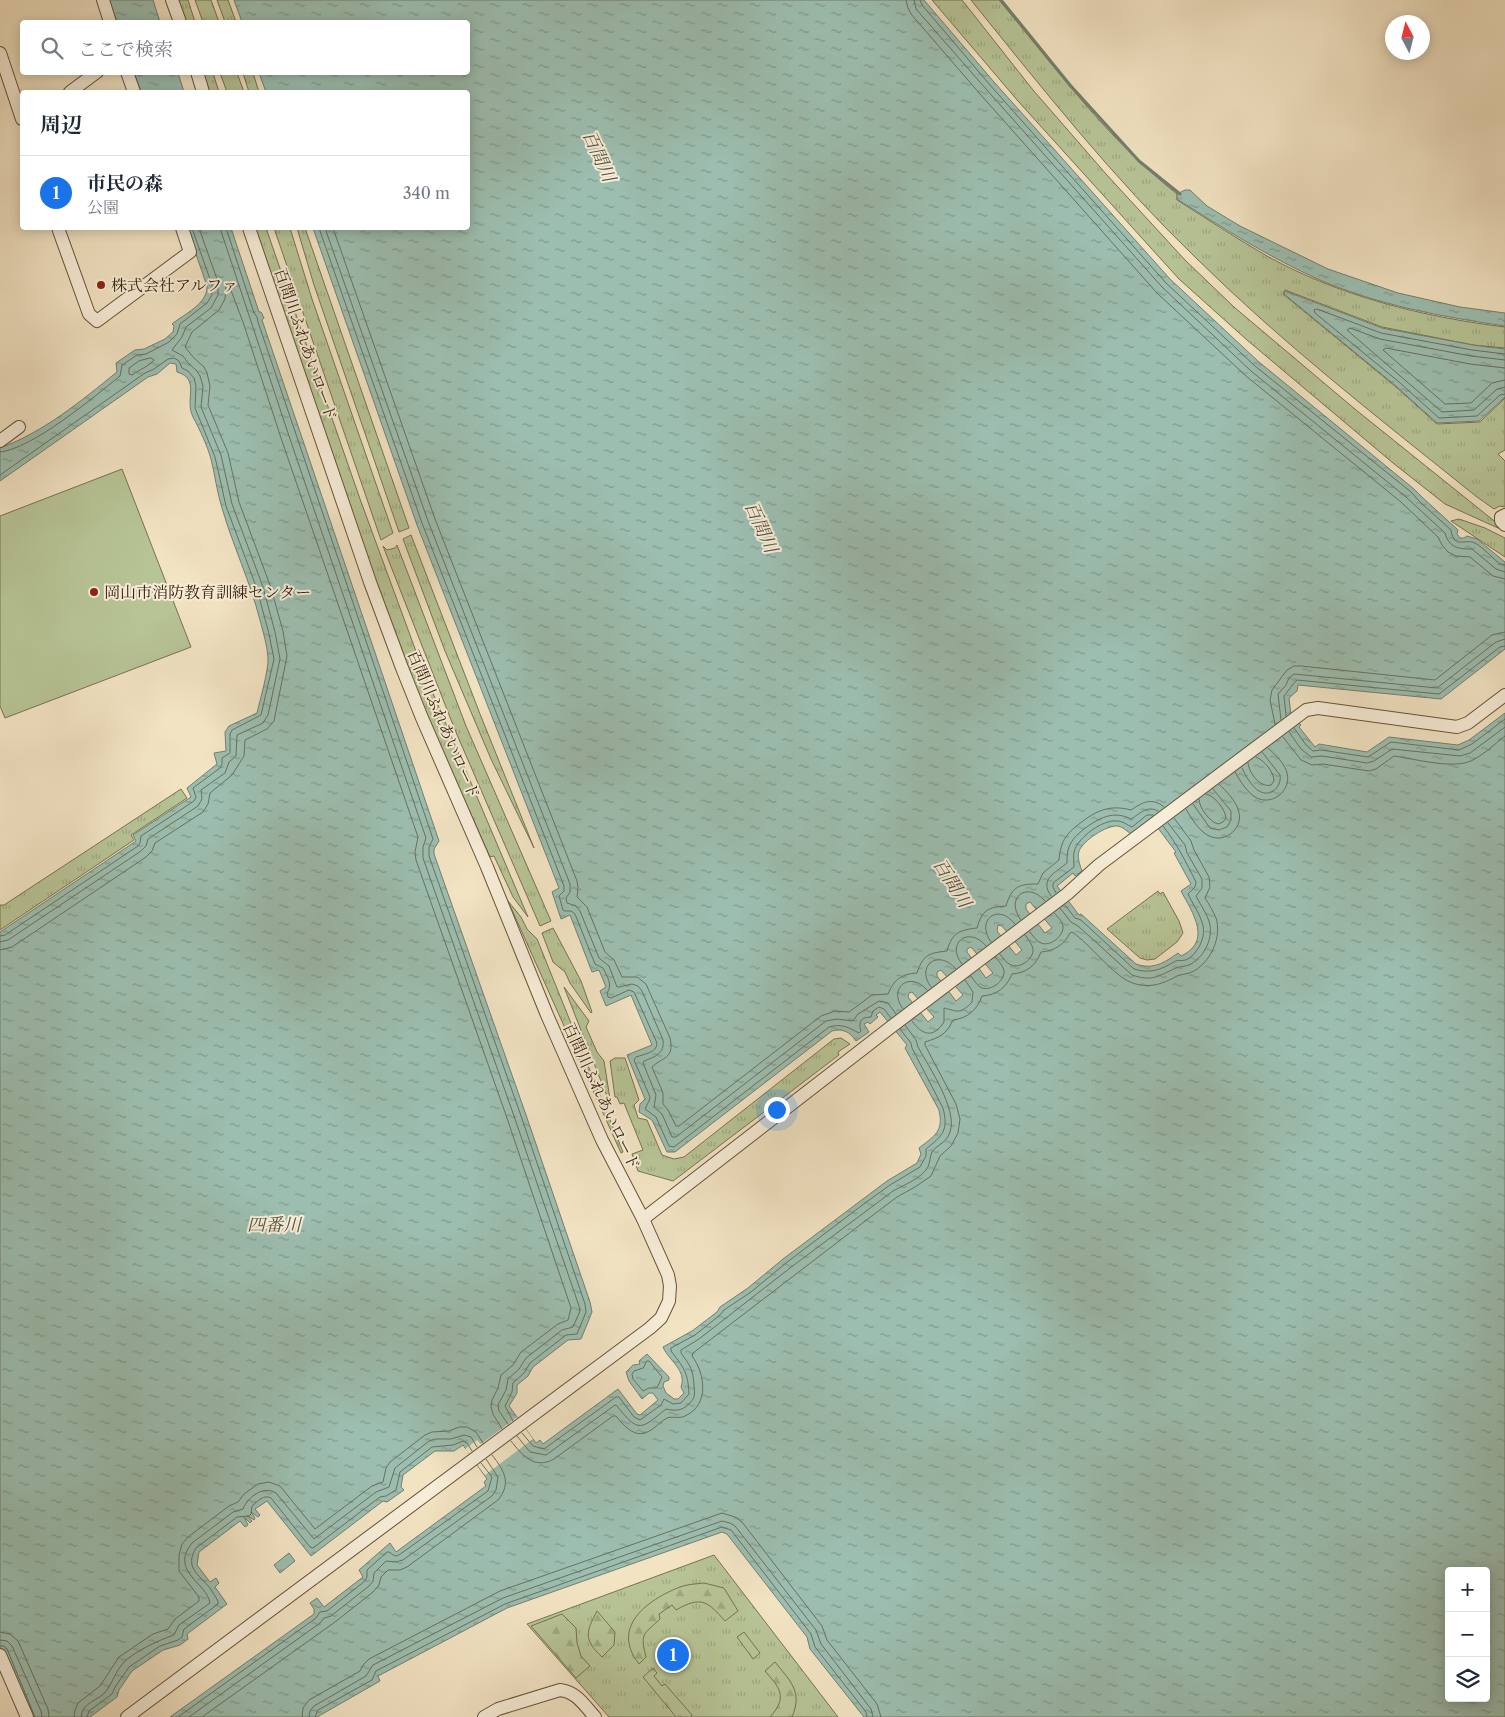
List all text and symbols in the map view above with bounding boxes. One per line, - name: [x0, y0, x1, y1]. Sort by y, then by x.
- north arrow: [1385, 15, 1430, 60]
- search box: [20, 20, 470, 75]
- icon: search: [38, 34, 66, 62]
- text: ここで検索: [78, 38, 173, 61]
- text: 周辺: [40, 112, 82, 137]
- water label: 百間川: [578, 127, 621, 187]
- text: 市民の森: [87, 172, 163, 195]
- text: 1: [52, 183, 60, 203]
- text: 340 m: [403, 183, 450, 203]
- text: 公園: [87, 197, 119, 217]
- street label: 百間川ふれあいロード: [270, 265, 342, 423]
- place label: 株式会社アルファ: [111, 275, 238, 295]
- marker: 株式会社アルファ: [95, 279, 107, 291]
- water label: 百間川: [740, 498, 783, 558]
- place label: 岡山市消防教育訓練センター: [104, 582, 311, 602]
- marker: 岡山市消防教育訓練センター: [88, 586, 100, 598]
- street label: 百間川ふれあいロード: [404, 646, 484, 802]
- water label: 百間川: [928, 854, 977, 913]
- street label: 百間川ふれあいロード: [559, 1019, 645, 1173]
- your location: [764, 1097, 790, 1123]
- water label: 四番川: [247, 1214, 303, 1236]
- map controls: [1445, 1567, 1490, 1702]
- button: +: [1445, 1567, 1490, 1612]
- button: −: [1445, 1612, 1490, 1657]
- pin: 1: [657, 1636, 689, 1674]
- button: layers: [1445, 1657, 1490, 1702]

